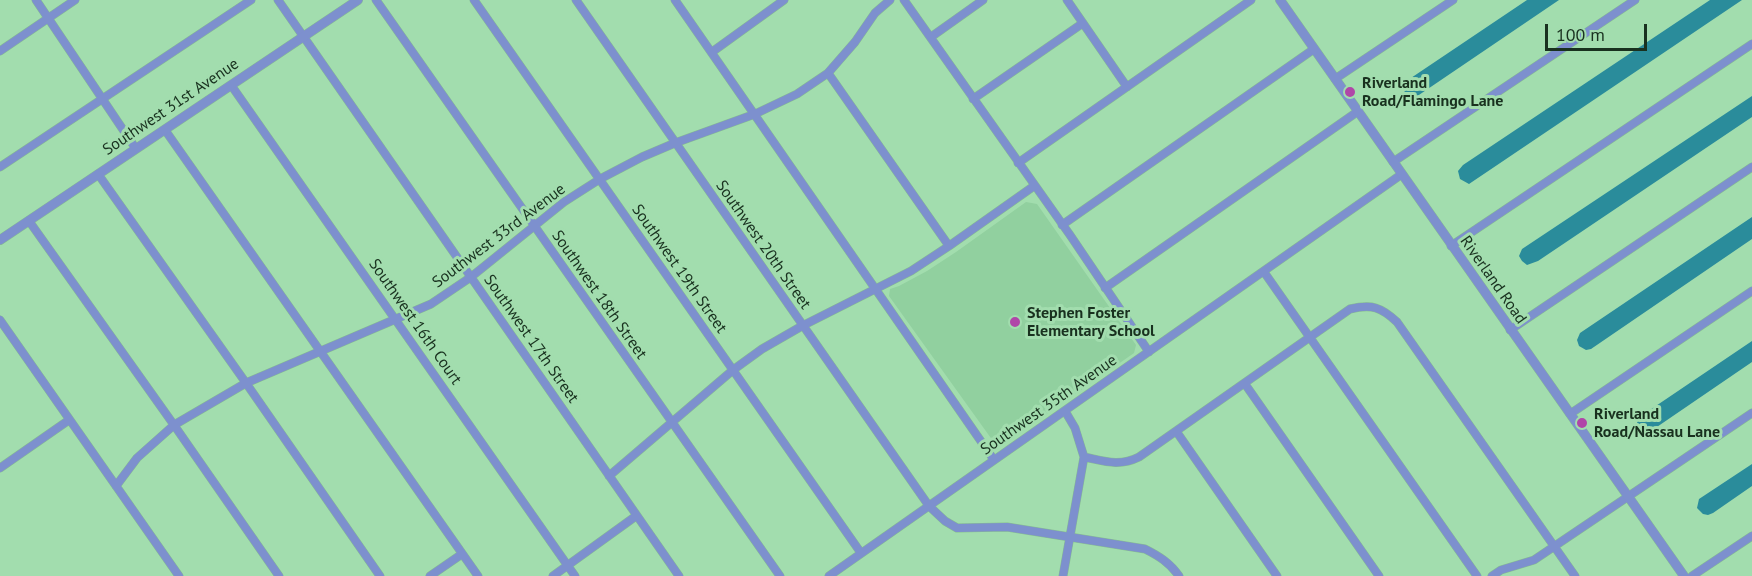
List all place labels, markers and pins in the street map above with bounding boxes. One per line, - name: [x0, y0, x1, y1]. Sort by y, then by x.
- place label: Riverland Road/Flamingo Lane: [1362, 73, 1503, 111]
- marker: Riverland Road/Flamingo Lane: [1343, 85, 1357, 99]
- place label: Stephen Foster Elementary School: [1027, 303, 1155, 341]
- marker: Stephen Foster Elementary School: [1008, 315, 1022, 329]
- place label: Riverland Road/Nassau Lane: [1594, 404, 1720, 442]
- marker: Riverland Road/Nassau Lane: [1575, 416, 1589, 430]

